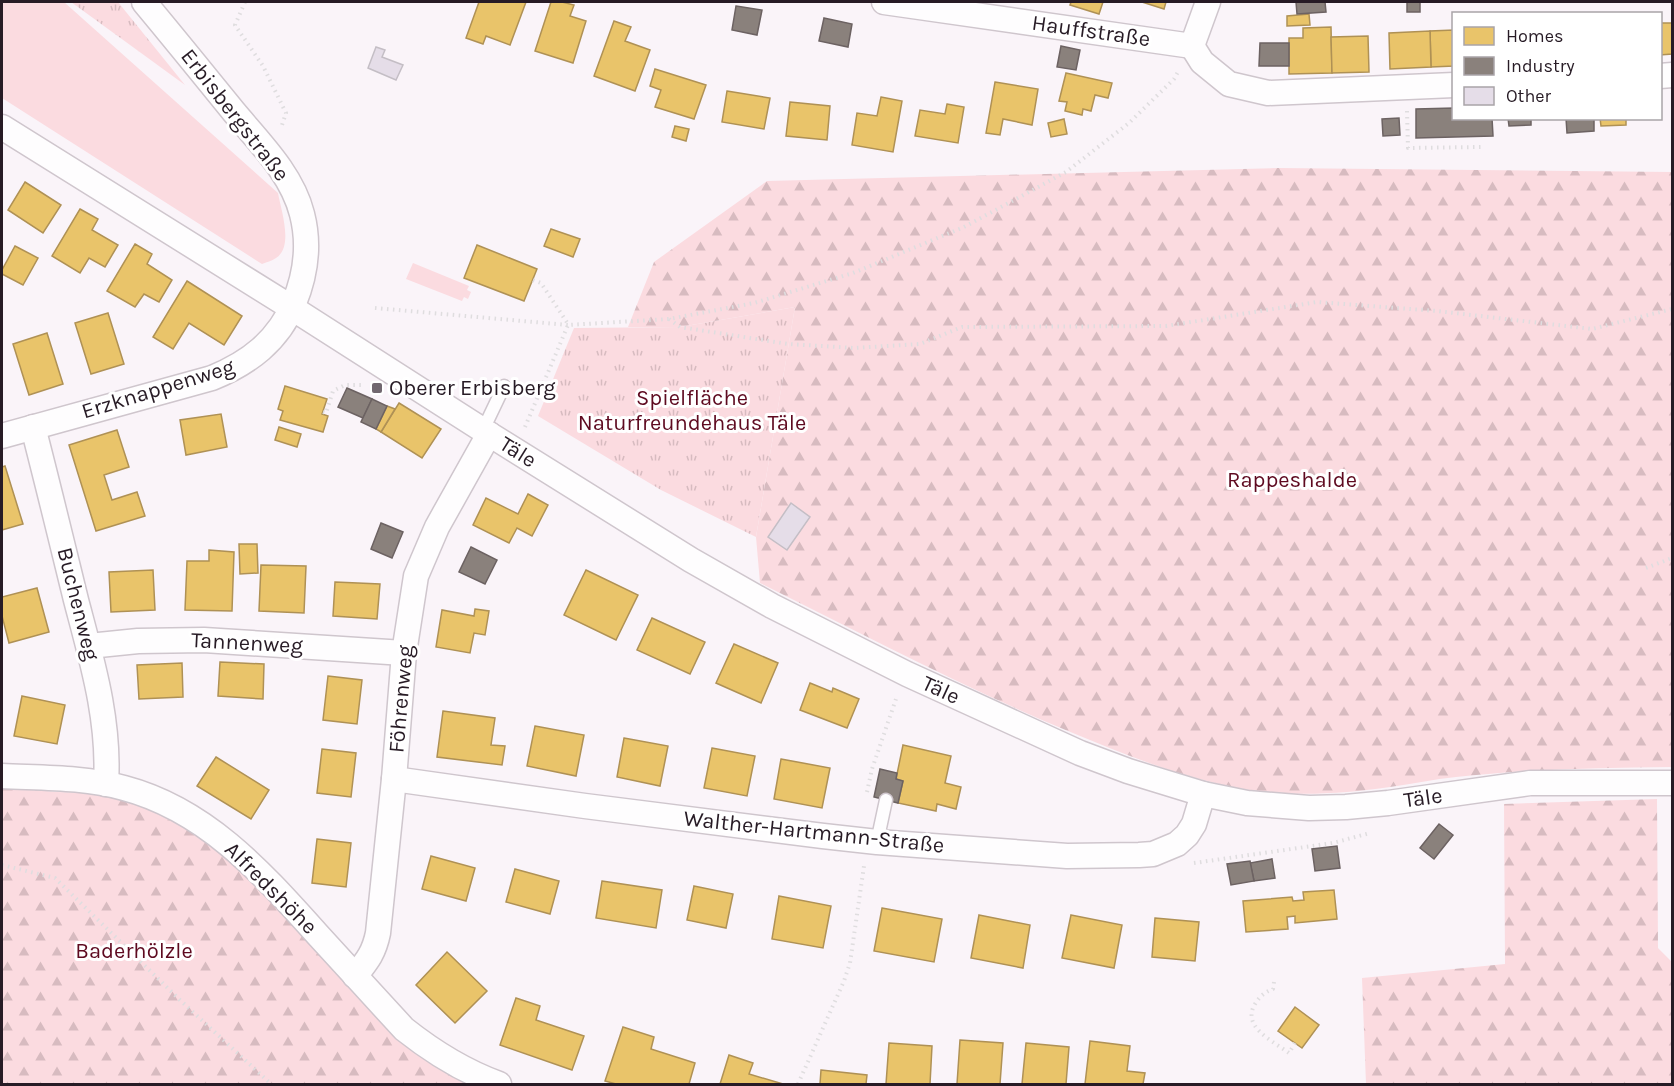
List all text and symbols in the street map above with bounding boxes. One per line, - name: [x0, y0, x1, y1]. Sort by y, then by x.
- street label: Hauffstraße: [1030, 10, 1152, 52]
- legend: [1452, 12, 1662, 120]
- text: Homes: [1506, 25, 1563, 47]
- street label: Erbisbergstraße: [175, 44, 295, 186]
- text: Industry: [1506, 55, 1575, 77]
- text: Other: [1506, 85, 1551, 107]
- street label: Erzknappenweg: [78, 353, 238, 425]
- place label: Oberer Erbisberg: [389, 375, 556, 401]
- marker: Oberer Erbisberg: [370, 381, 384, 395]
- park label: Spielfläche Naturfreundehaus Täle: [578, 385, 806, 436]
- street label: Täle: [495, 431, 541, 473]
- park label: Rappeshalde: [1227, 467, 1357, 493]
- street label: Buchenweg: [51, 545, 105, 664]
- street label: Tannenweg: [190, 627, 304, 659]
- street label: Föhrenweg: [383, 643, 419, 754]
- street label: Täle: [918, 670, 964, 710]
- street label: Täle: [1402, 782, 1444, 814]
- street label: Walther-Hartmann-Straße: [682, 805, 946, 859]
- street label: Alfredshöhe: [219, 836, 323, 940]
- park label: Baderhölzle: [75, 938, 193, 964]

